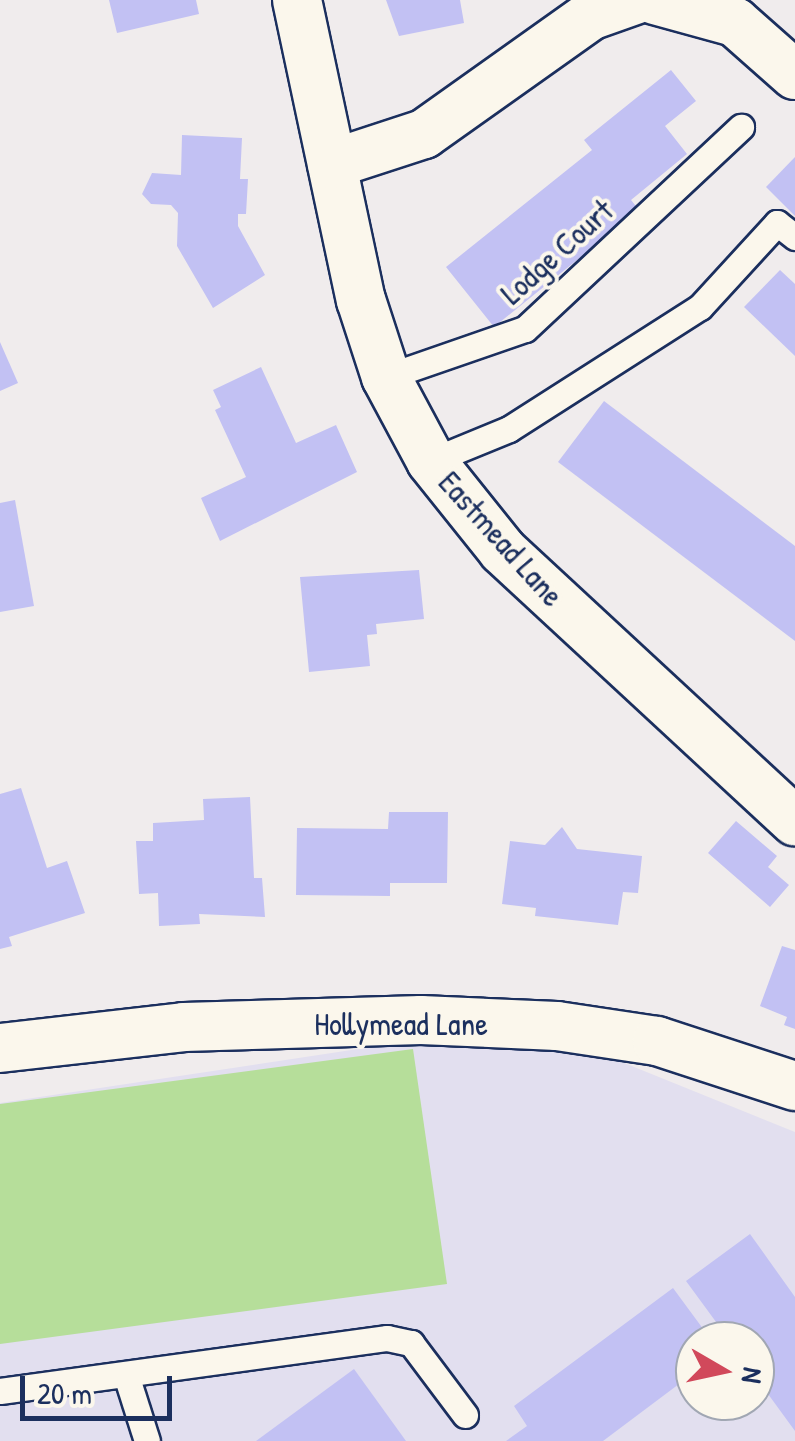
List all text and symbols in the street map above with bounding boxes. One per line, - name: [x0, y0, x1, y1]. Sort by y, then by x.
- street label: Lodge Court: [493, 192, 621, 312]
- street label: Eastmead Lane: [430, 464, 572, 614]
- street label: Hollymead Lane: [314, 1005, 488, 1043]
- north arrow: [675, 1321, 775, 1421]
- scale bar: [25, 1356, 178, 1418]
- text: N: [733, 1365, 773, 1386]
- text: 20 m: [37, 1373, 92, 1413]

